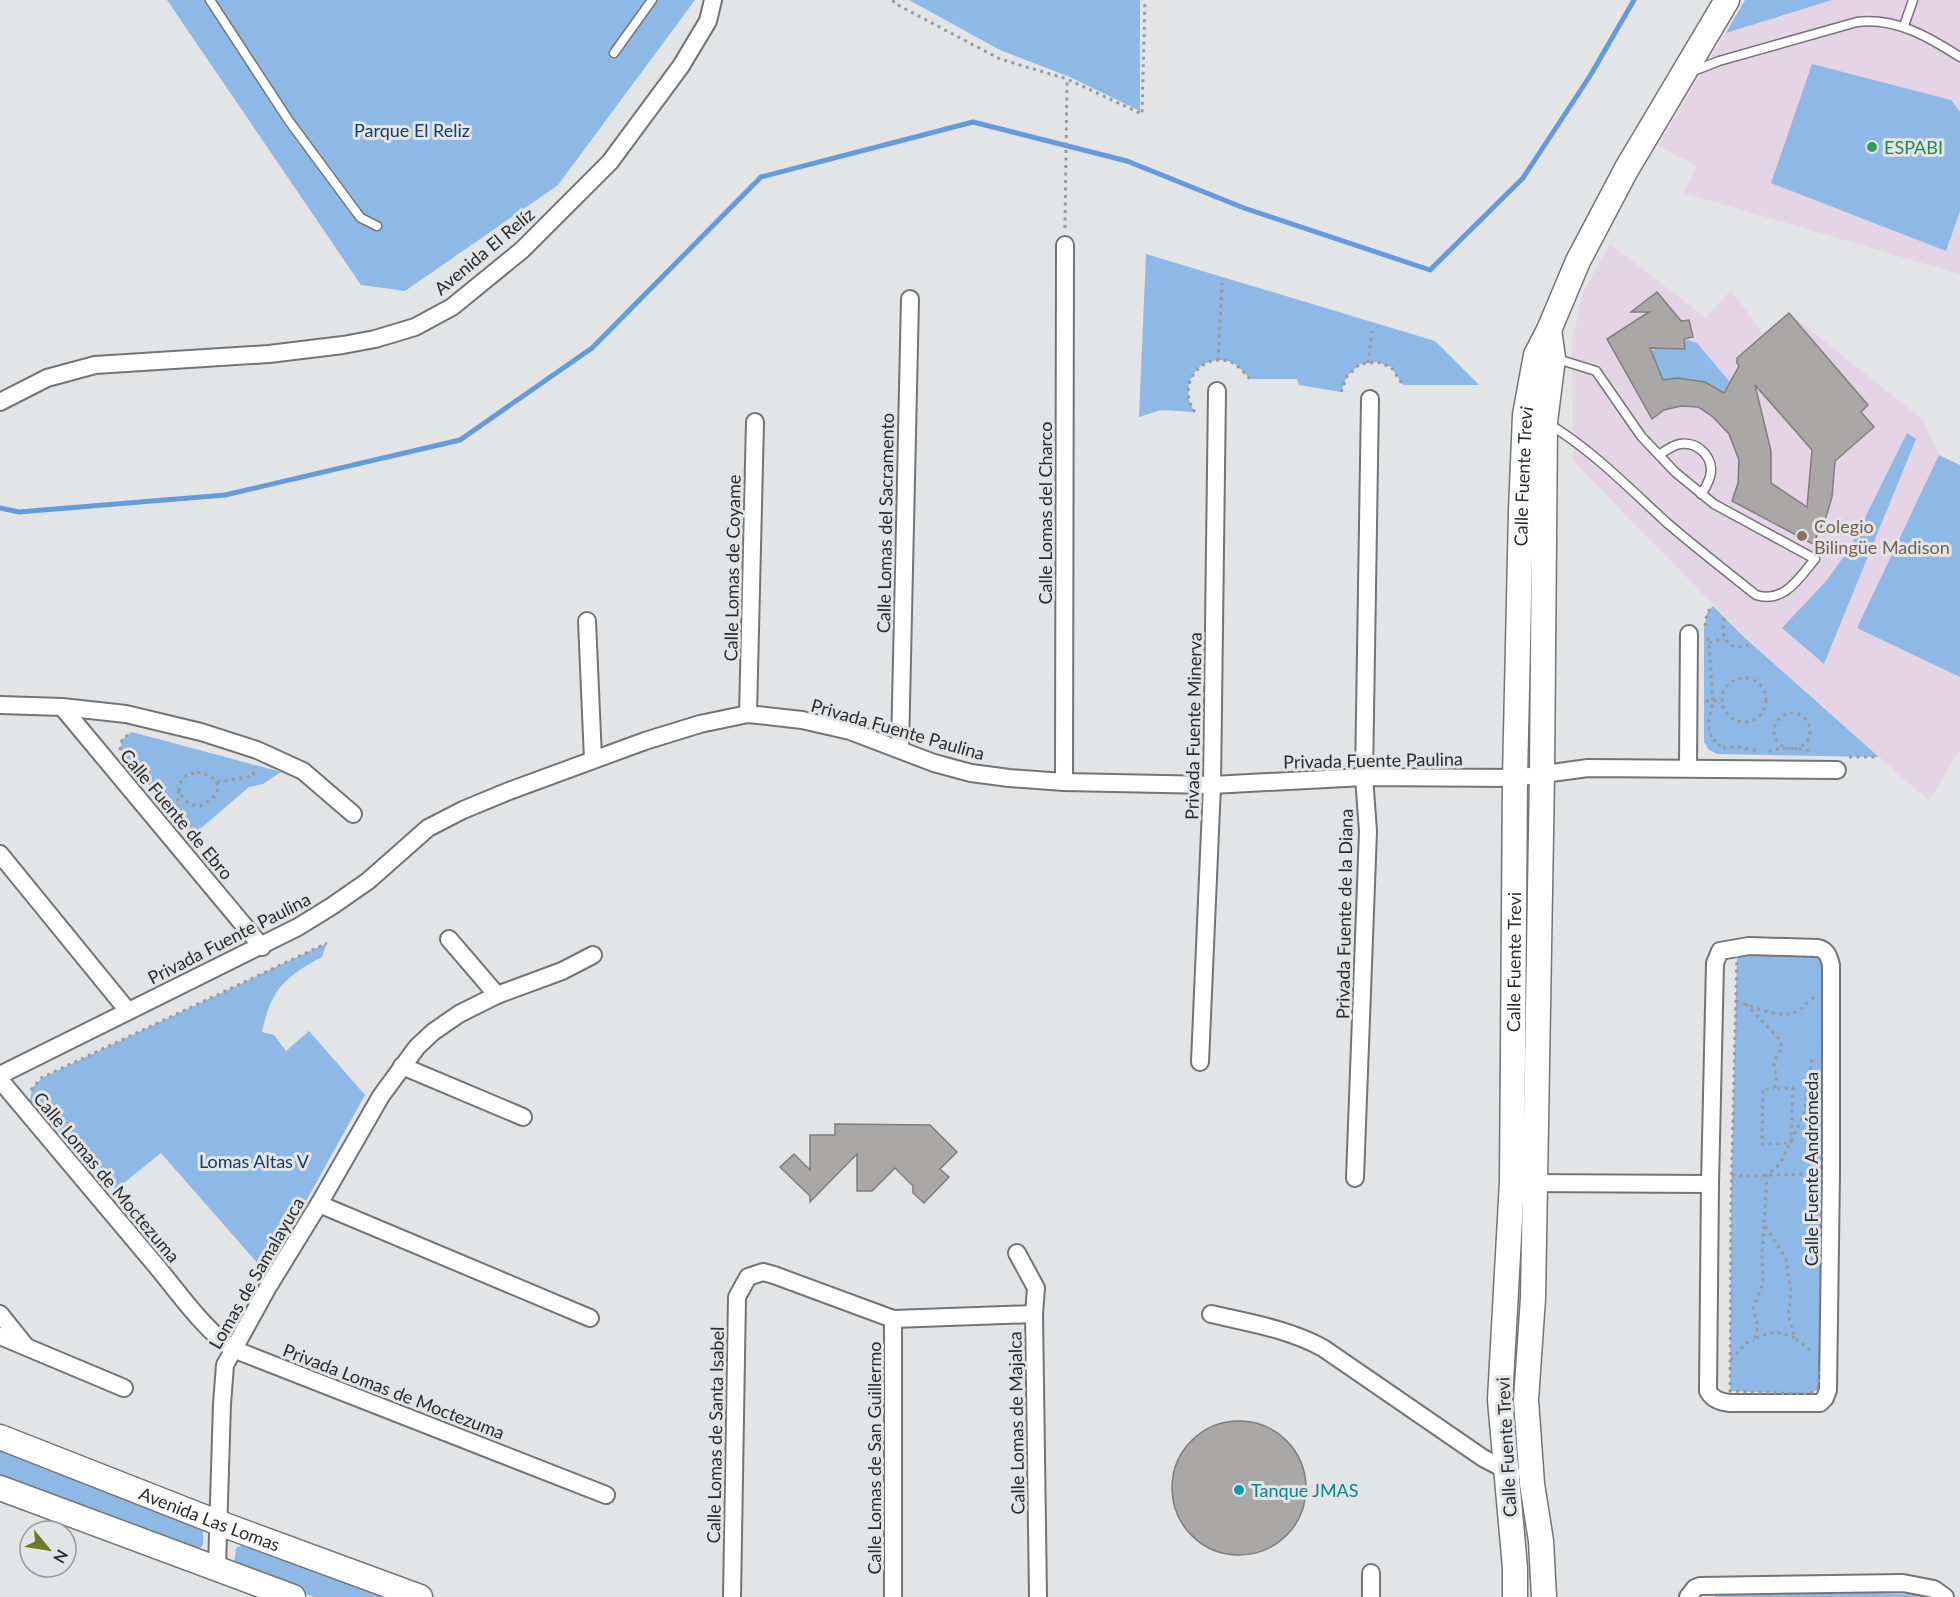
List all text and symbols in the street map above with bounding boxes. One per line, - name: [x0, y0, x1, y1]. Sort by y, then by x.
- park label: Parque El Reliz: [354, 119, 470, 141]
- place label: ESPABI: [1884, 136, 1943, 158]
- marker: ESPABI: [1865, 140, 1879, 154]
- street label: Avenida El Relíz: [429, 203, 539, 299]
- street label: Calle Fuente Trevi: [1509, 404, 1537, 547]
- street label: Calle Lomas del Sacramento: [872, 413, 898, 633]
- street label: Calle Lomas del Charco: [1034, 422, 1056, 604]
- street label: Calle Lomas de Coyame: [719, 474, 745, 662]
- place label: Colegio Bilingüe Madison: [1814, 515, 1950, 558]
- marker: Colegio Bilingüe Madison: [1795, 529, 1809, 543]
- street label: Privada Fuente Minerva: [1180, 632, 1206, 820]
- street label: Privada Fuente Paulina: [809, 694, 987, 764]
- street label: Calle Fuente de Ebro: [116, 744, 238, 884]
- street label: Privada Fuente Paulina: [1283, 747, 1463, 773]
- street label: Privada Fuente de la Diana: [1331, 809, 1357, 1019]
- street label: Privada Fuente Paulina: [144, 887, 314, 989]
- street label: Calle Fuente Trevi: [1502, 892, 1525, 1032]
- street label: Calle Fuente Andrómeda: [1800, 1072, 1822, 1266]
- street label: Calle Lomas de Moctezuma: [29, 1087, 185, 1267]
- park label: Lomas Altas V: [199, 1150, 310, 1172]
- street label: Lomas de Samalayuca: [204, 1193, 308, 1353]
- street label: Calle Lomas de Santa Isabel: [702, 1327, 728, 1543]
- street label: Calle Lomas de Majalca: [1003, 1331, 1029, 1515]
- street label: Privada Lomas de Moctezuma: [280, 1339, 508, 1443]
- street label: Calle Lomas de San Guillermo: [863, 1342, 885, 1574]
- street label: Calle Fuente Trevi: [1491, 1376, 1521, 1518]
- place label: Tanque JMAS: [1251, 1479, 1359, 1501]
- street label: Avenida Las Lomas: [136, 1482, 283, 1556]
- marker: Tanque JMAS: [1232, 1483, 1246, 1497]
- north arrow: [18, 1519, 78, 1579]
- text: N: [50, 1547, 73, 1567]

